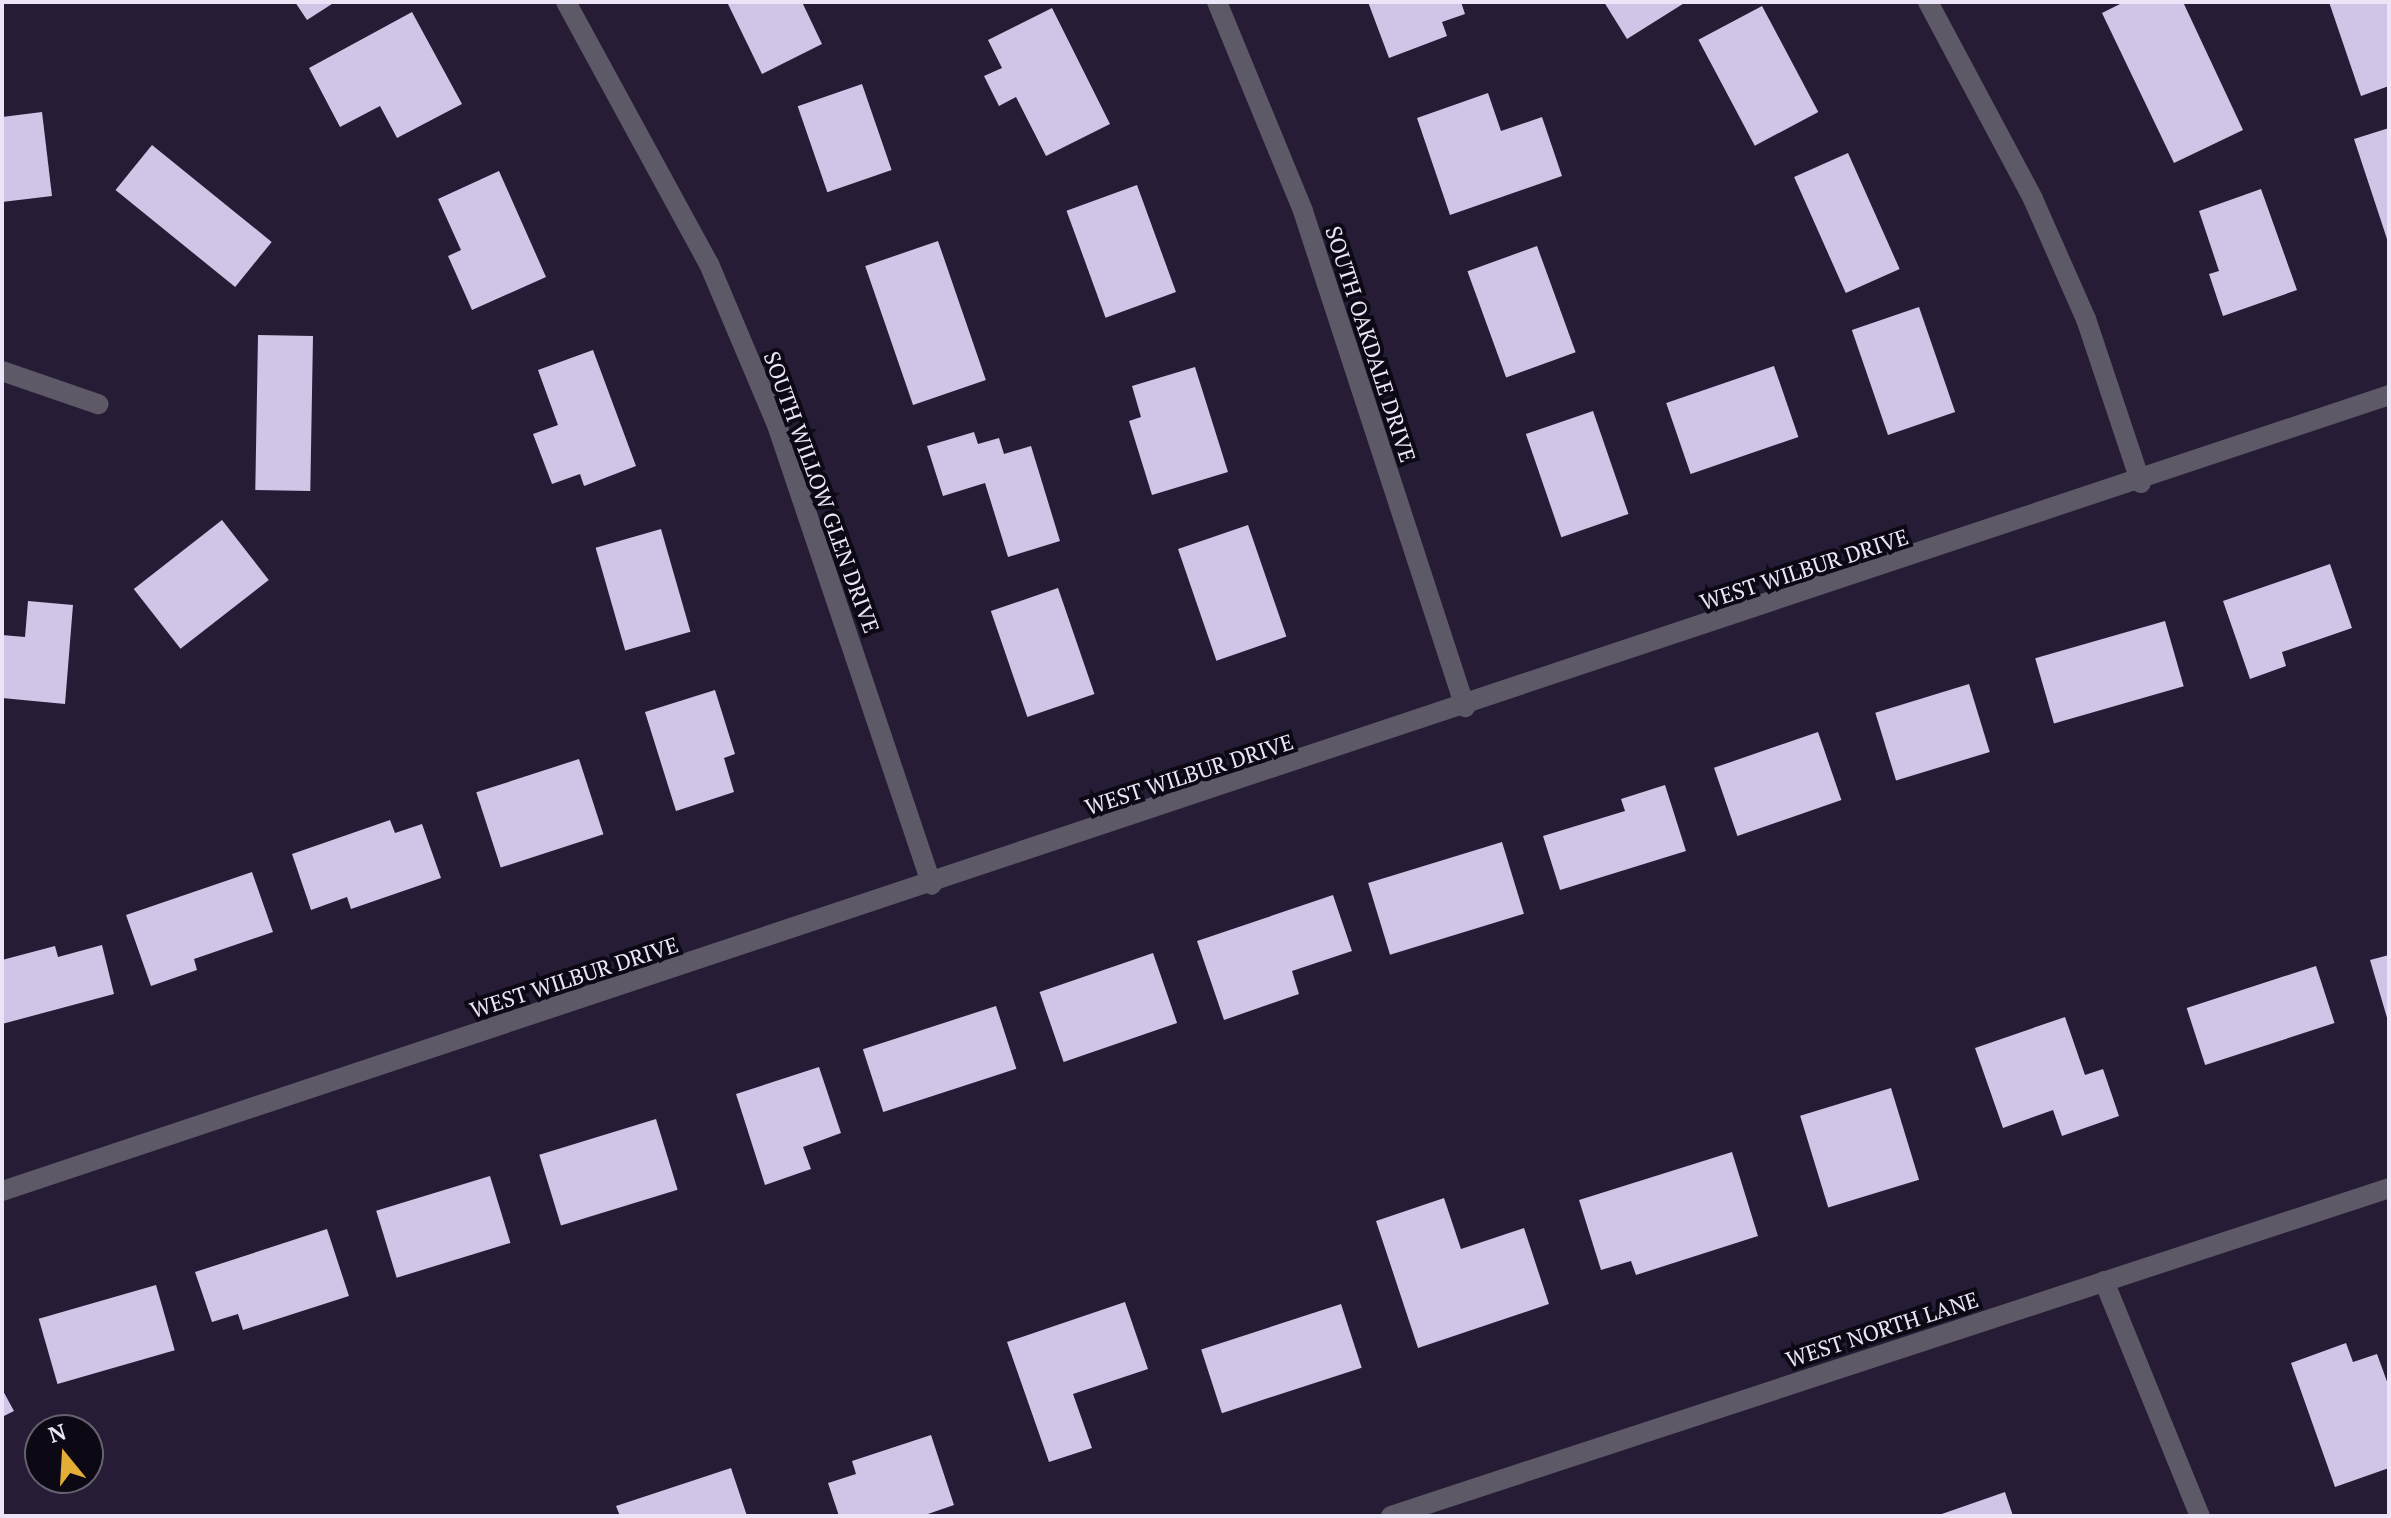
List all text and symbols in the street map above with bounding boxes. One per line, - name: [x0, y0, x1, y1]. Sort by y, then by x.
- street label: SOUTH OAKDALE DRIVE: [1320, 222, 1422, 466]
- street label: SOUTH WILLOW GLEN DRIVE: [759, 348, 885, 636]
- street label: WEST WILBUR DRIVE: [1697, 523, 1911, 615]
- street label: WEST WILBUR DRIVE: [1082, 728, 1296, 820]
- street label: WEST WILBUR DRIVE: [467, 931, 681, 1023]
- street label: WEST NORTH LANE: [1783, 1285, 1981, 1373]
- north arrow: [24, 1414, 104, 1494]
- text: N: [45, 1416, 69, 1449]

